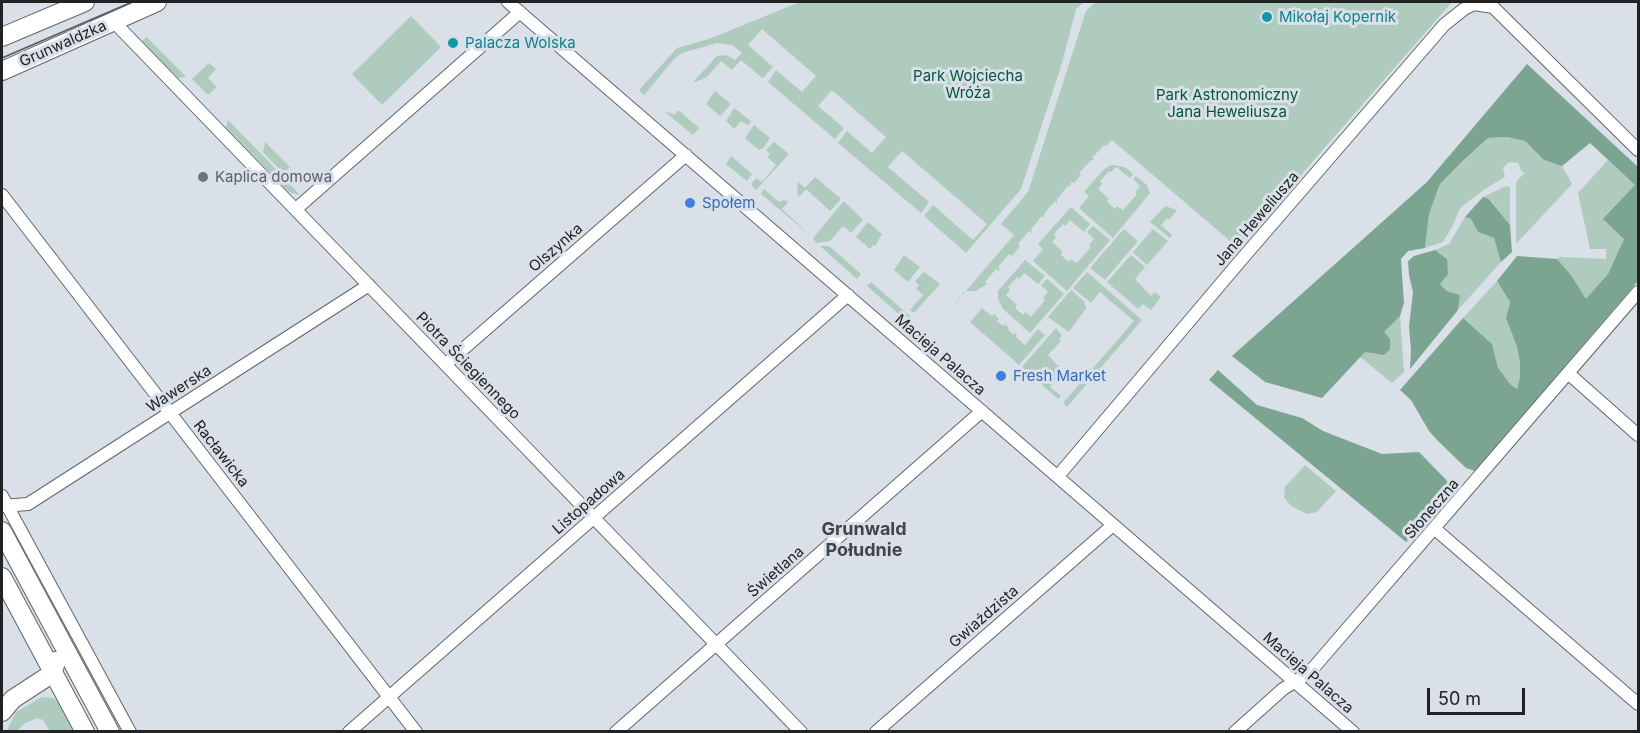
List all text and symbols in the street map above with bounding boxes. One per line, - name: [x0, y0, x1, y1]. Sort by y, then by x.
- place label: Mikołaj Kopernik: [1279, 8, 1396, 26]
- marker: Mikołaj Kopernik: [1260, 10, 1274, 24]
- street label: Grunwaldzka: [17, 17, 109, 71]
- place label: Palacza Wolska: [465, 34, 576, 52]
- marker: Palacza Wolska: [446, 36, 460, 50]
- park label: Park Wojciecha Wróża: [913, 67, 1023, 102]
- park label: Park Astronomiczny Jana Heweliusza: [1156, 86, 1298, 121]
- place label: Kaplica domowa: [215, 168, 332, 186]
- street label: Jana Heweliusza: [1211, 168, 1303, 270]
- marker: Kaplica domowa: [196, 170, 210, 184]
- place label: Społem: [702, 194, 755, 212]
- marker: Społem: [683, 196, 697, 210]
- street label: Olszynka: [525, 220, 587, 276]
- street label: Piotra Ściegiennego: [412, 309, 524, 423]
- street label: Macieja Palacza: [891, 311, 989, 399]
- street label: Wawerska: [143, 361, 215, 417]
- place label: Fresh Market: [1013, 367, 1106, 385]
- marker: Fresh Market: [994, 369, 1008, 383]
- street label: Racławicka: [189, 417, 253, 491]
- street label: Listopadowa: [549, 466, 629, 538]
- street label: Słoneczna: [1401, 475, 1463, 543]
- district label: Grunwald Południe: [821, 519, 907, 562]
- street label: Świetlana: [744, 543, 808, 601]
- street label: Gwiaździsta: [946, 582, 1022, 652]
- street label: Macieja Palacza: [1259, 629, 1357, 717]
- scale bar: [1430, 676, 1528, 714]
- text: 50 m: [1438, 688, 1481, 709]

